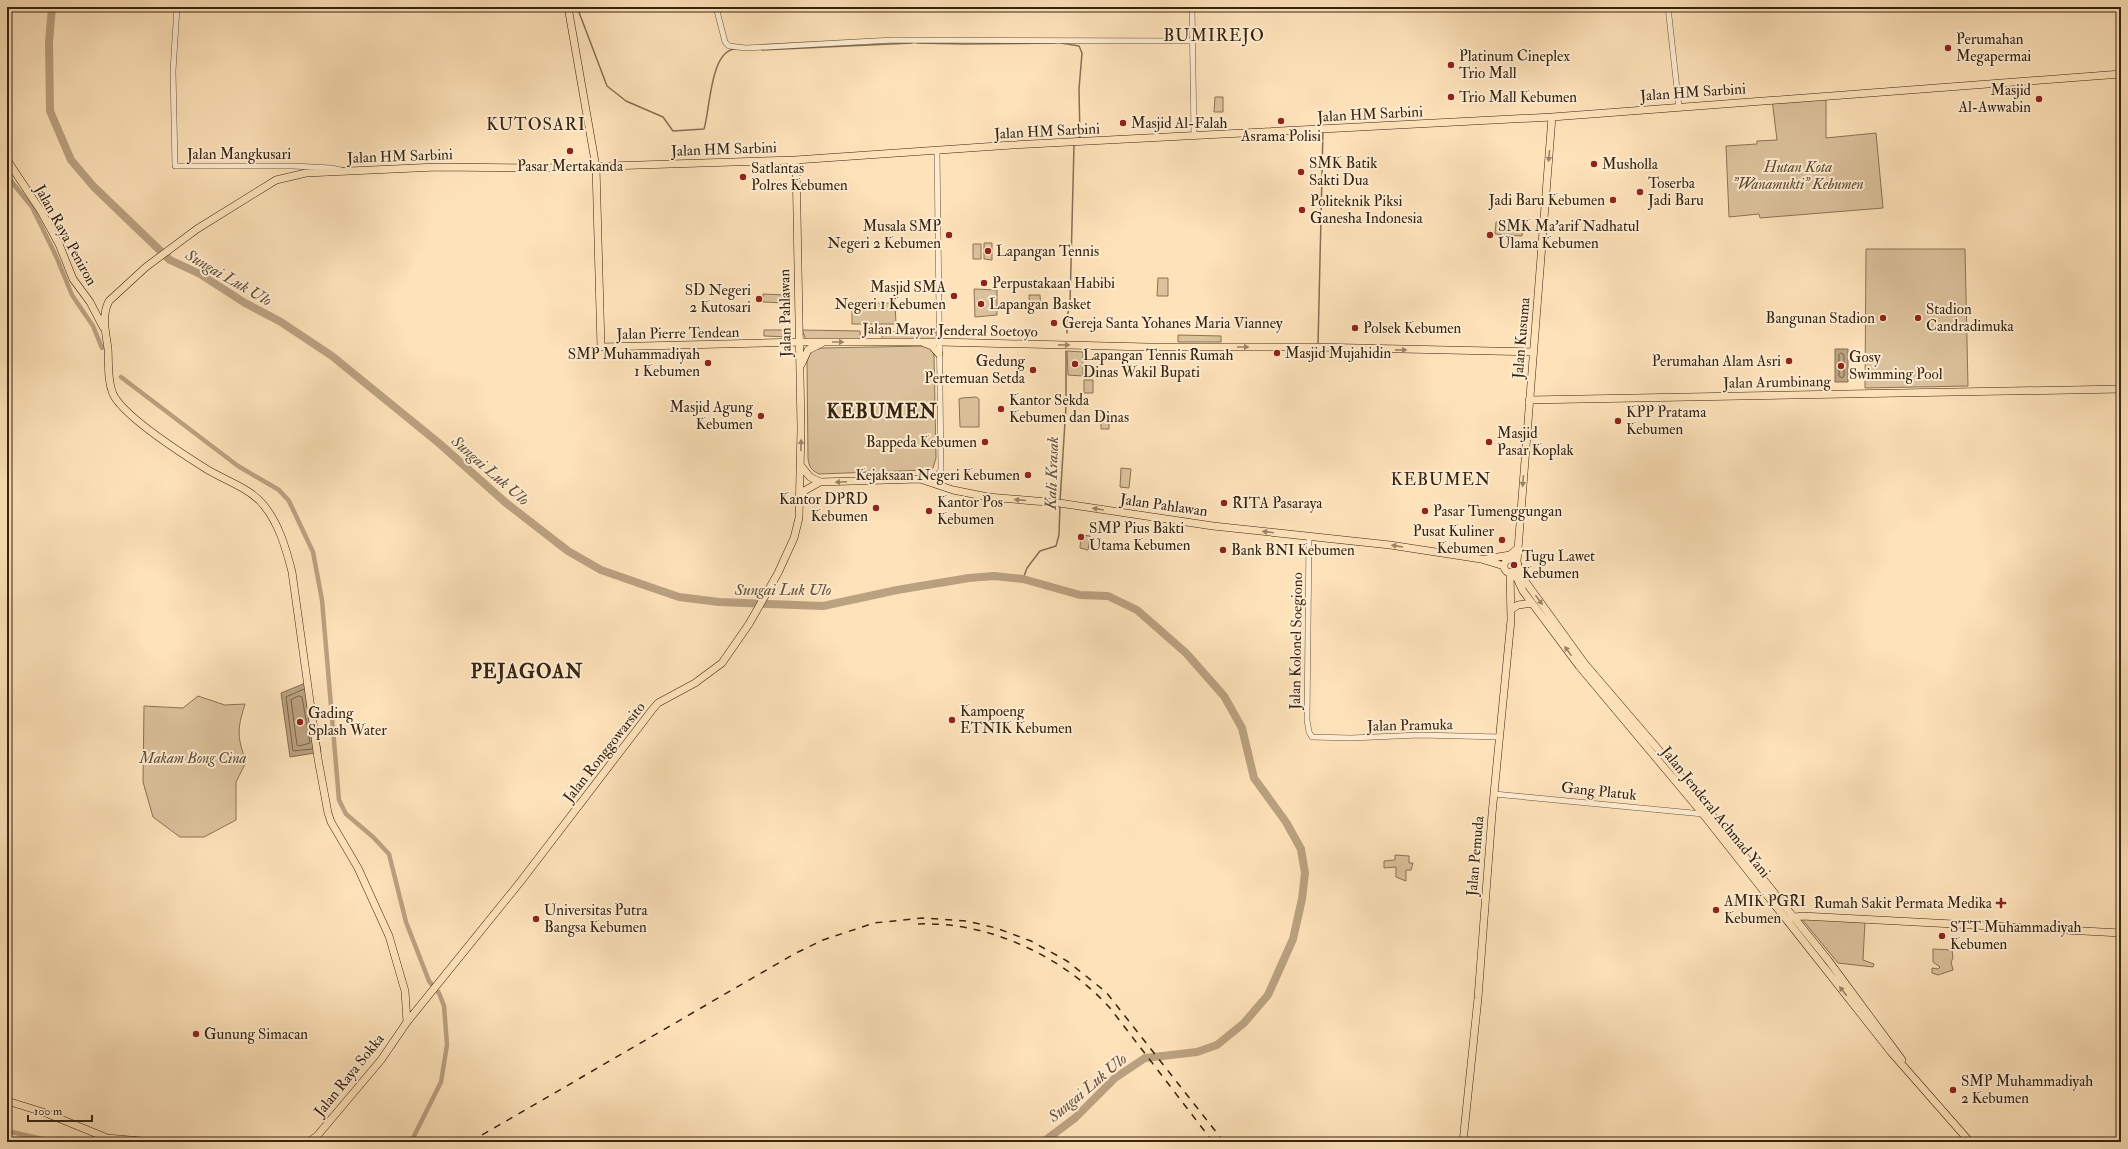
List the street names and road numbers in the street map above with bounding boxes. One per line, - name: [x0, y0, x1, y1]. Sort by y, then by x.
- street label: Jalan HM Sarbini: [1639, 79, 1747, 107]
- street label: Jalan HM Sarbini: [1316, 102, 1423, 128]
- street label: Jalan HM Sarbini: [993, 119, 1100, 145]
- street label: Jalan HM Sarbini: [670, 138, 777, 162]
- street label: Jalan Mangkusari: [186, 145, 291, 165]
- street label: Jalan HM Sarbini: [346, 145, 453, 169]
- street label: Jalan Raya Peniron: [29, 181, 101, 290]
- street label: Jalan Pahlawan: [775, 268, 797, 358]
- street label: Jalan Kusuma: [1508, 296, 1536, 381]
- street label: Jalan Mayor Jenderal Soetoyo: [861, 319, 1038, 343]
- street label: Jalan Pierre Tendean: [615, 323, 740, 345]
- street label: Jalan Arumbinang: [1722, 372, 1832, 394]
- street label: Jalan Pahlawan: [1118, 490, 1209, 522]
- street label: Jalan Kolonel Soegiono: [1286, 572, 1308, 711]
- street label: Jalan Ronggowarsito: [559, 698, 650, 808]
- street label: Jalan Pramuka: [1366, 715, 1454, 737]
- street label: Jalan Jenderal Achmad Yani: [1655, 742, 1774, 883]
- street label: Gang Platuk: [1560, 778, 1638, 805]
- street label: Jalan Pemuda: [1462, 814, 1490, 898]
- street label: Jalan Raya Sokka: [310, 1029, 390, 1122]

